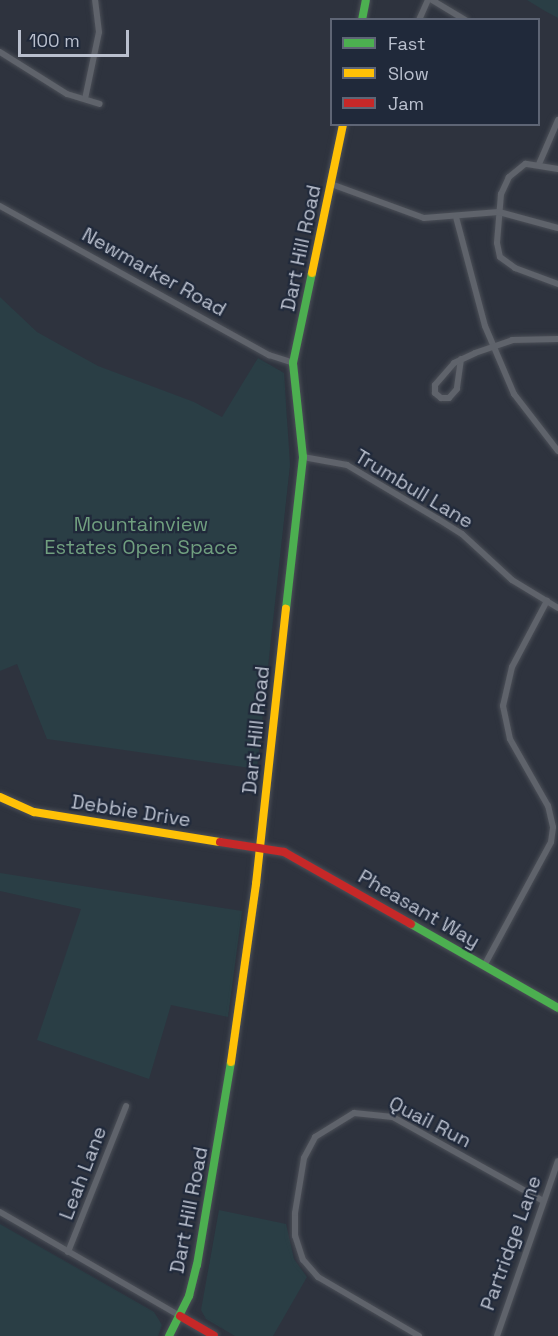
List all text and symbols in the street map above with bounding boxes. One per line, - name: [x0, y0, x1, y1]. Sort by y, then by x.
- scale bar: [21, 18, 132, 56]
- legend: [330, 18, 540, 126]
- text: 100 m: [29, 29, 80, 52]
- text: Fast: [388, 32, 425, 55]
- text: Slow: [388, 62, 429, 85]
- text: Jam: [388, 92, 424, 115]
- street label: Dart Hill Road: [276, 183, 326, 313]
- street label: Newmarker Road: [78, 222, 230, 322]
- street label: Trumbull Lane: [350, 444, 478, 534]
- park label: Mountainview Estates Open Space: [44, 512, 238, 559]
- street label: Dart Hill Road: [237, 665, 275, 795]
- street label: Debbie Drive: [70, 790, 192, 832]
- street label: Pheasant Way: [354, 864, 484, 954]
- street label: Quail Run: [385, 1091, 475, 1153]
- street label: Leah Lane: [54, 1123, 112, 1223]
- street label: Dart Hill Road: [165, 1145, 213, 1275]
- street label: Partridge Lane: [475, 1172, 547, 1314]

